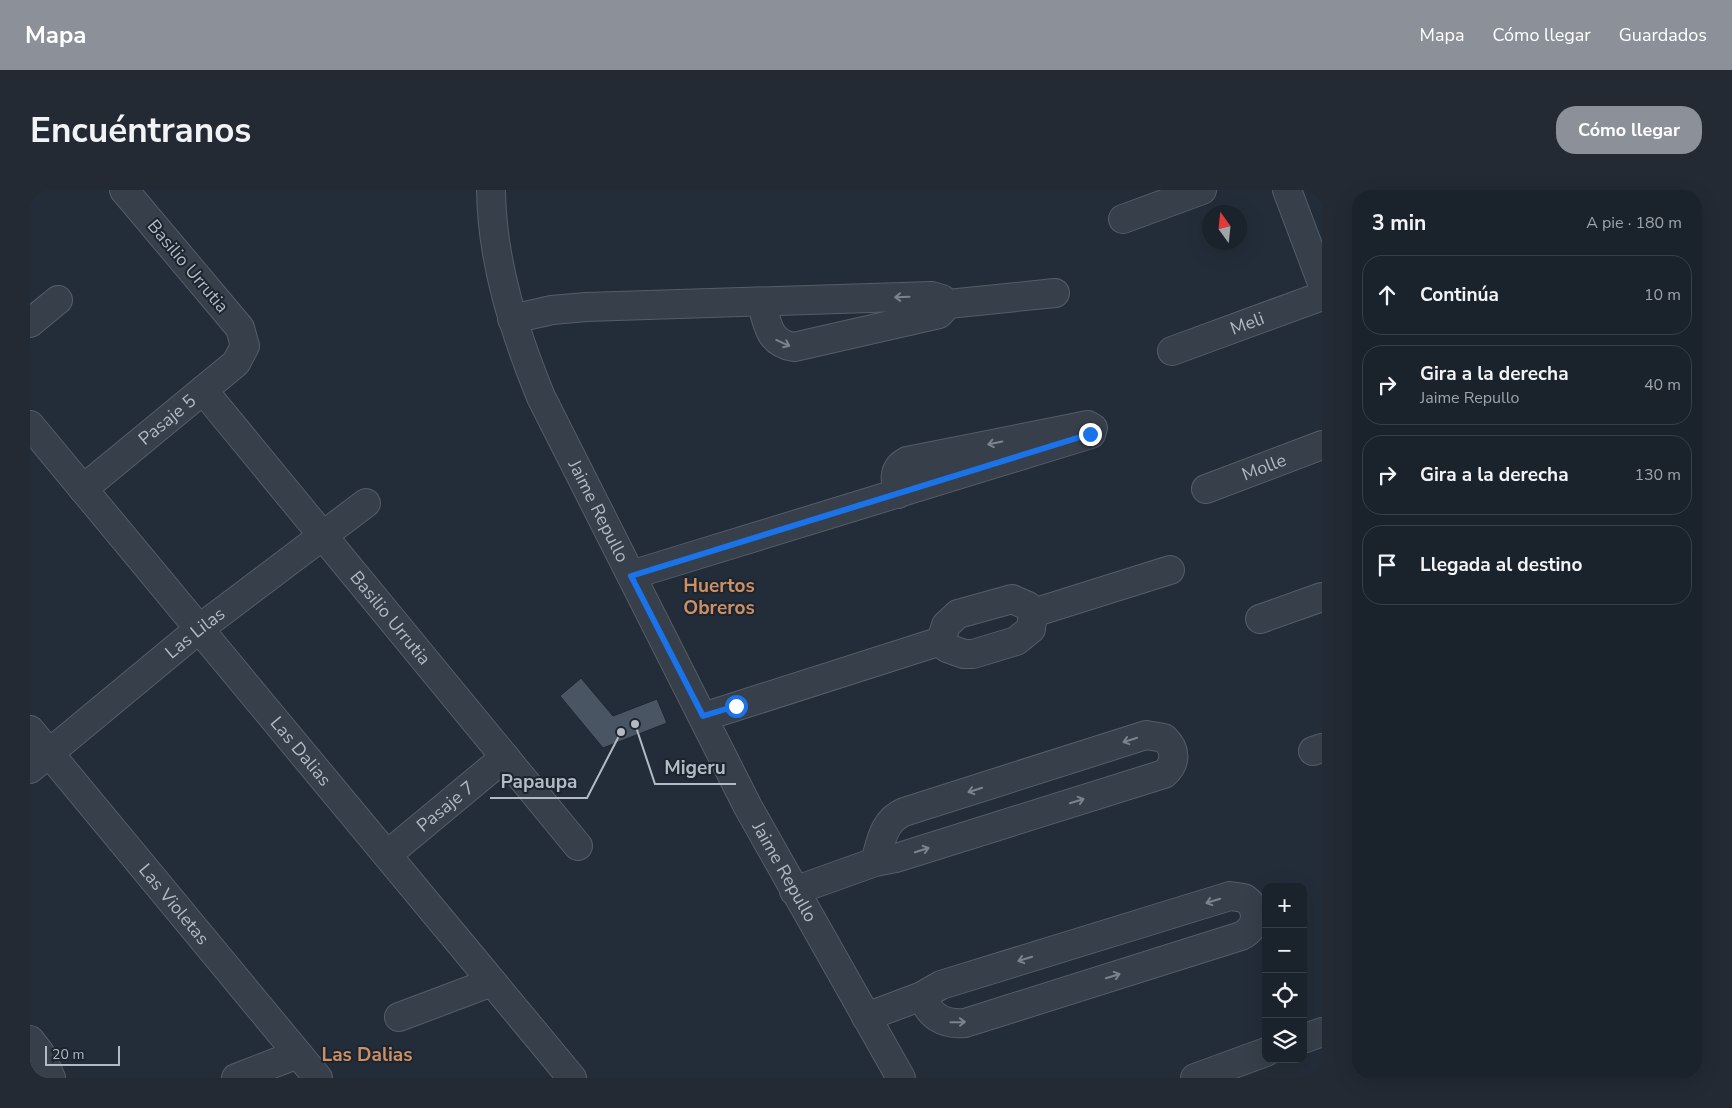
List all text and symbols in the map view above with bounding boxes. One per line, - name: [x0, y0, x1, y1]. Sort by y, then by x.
- text: Mapa: [25, 19, 87, 51]
- text: Mapa: [1420, 23, 1465, 47]
- text: Cómo llegar: [1493, 23, 1591, 47]
- text: Guardados: [1619, 23, 1707, 47]
- button: Cómo llegar: [1556, 106, 1702, 154]
- text: Encuéntranos: [30, 107, 251, 154]
- north arrow: [1202, 205, 1247, 250]
- text: 3 min: [1372, 209, 1426, 237]
- text: A pie · 180 m: [1586, 212, 1682, 234]
- street label: Basilio Urrutia: [142, 214, 234, 318]
- icon: ahead: [1373, 281, 1401, 309]
- text: Continúa: [1420, 282, 1499, 308]
- text: 10 m: [1644, 284, 1681, 306]
- one-way arrow: [894, 293, 910, 302]
- street label: Meli: [1227, 306, 1267, 341]
- one-way arrow: [775, 339, 790, 349]
- text: Gira a la derecha: [1420, 361, 1569, 387]
- icon: right: [1373, 371, 1401, 399]
- text: 40 m: [1644, 374, 1681, 396]
- text: Jaime Repullo: [1420, 387, 1519, 409]
- street label: Pasaje 5: [133, 389, 201, 451]
- route end: [1079, 423, 1102, 446]
- one-way arrow: [987, 438, 1003, 448]
- street label: Molle: [1238, 448, 1290, 486]
- street label: Jaime Repullo: [562, 455, 635, 566]
- icon: right: [1373, 461, 1401, 489]
- text: Gira a la derecha: [1420, 462, 1569, 488]
- text: 130 m: [1634, 464, 1681, 486]
- icon: arrive: [1373, 551, 1401, 579]
- text: Llegada al destino: [1420, 552, 1582, 578]
- street label: Basilio Urrutia: [345, 566, 436, 670]
- district label: Huertos Obreros: [683, 573, 755, 621]
- street label: Las Lilas: [160, 602, 230, 664]
- route start: [725, 695, 748, 718]
- street label: Las Dalias: [265, 712, 337, 791]
- one-way arrow: [1123, 736, 1139, 746]
- callout: Migeru: [655, 750, 736, 784]
- text: Migeru: [664, 755, 726, 781]
- callout: Papaupa: [490, 764, 587, 798]
- text: Papaupa: [501, 769, 577, 795]
- street label: Pasaje 7: [412, 775, 479, 837]
- one-way arrow: [968, 785, 984, 795]
- one-way arrow: [1069, 796, 1085, 806]
- street label: Jaime Repullo: [746, 816, 823, 926]
- one-way arrow: [914, 845, 930, 855]
- street label: Las Violetas: [133, 858, 215, 950]
- map controls: [1262, 883, 1307, 1063]
- button: +: [1262, 883, 1307, 928]
- one-way arrow: [1206, 896, 1222, 906]
- button: −: [1262, 928, 1307, 973]
- one-way arrow: [1017, 955, 1033, 964]
- one-way arrow: [1105, 971, 1121, 981]
- button: locate: [1262, 973, 1307, 1018]
- one-way arrow: [949, 1018, 965, 1027]
- button: layers: [1262, 1018, 1307, 1063]
- district label: Las Dalias: [322, 1042, 412, 1068]
- scale bar: [45, 1043, 120, 1066]
- text: 20 m: [52, 1045, 84, 1064]

